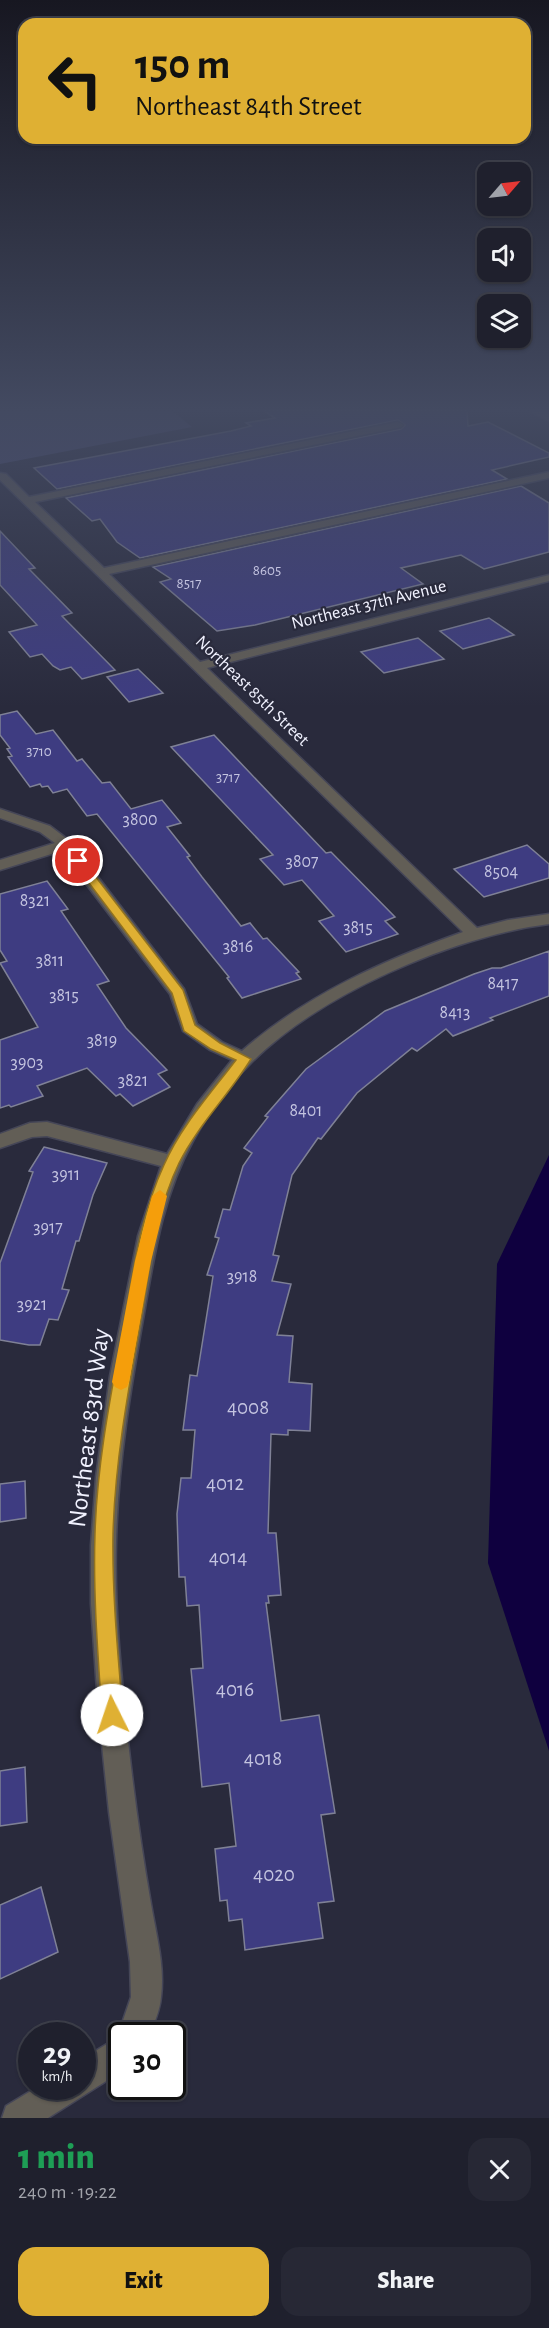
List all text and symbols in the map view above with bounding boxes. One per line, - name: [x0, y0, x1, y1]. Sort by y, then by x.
- icon: left: [36, 42, 114, 120]
- text: 150 m: [135, 44, 230, 86]
- text: Northeast 84th Street: [135, 93, 362, 120]
- north arrow: [477, 162, 531, 216]
- map controls: [477, 162, 531, 348]
- button: sound: [477, 228, 531, 282]
- button: layers: [477, 294, 531, 348]
- house number: 8605: [253, 563, 281, 578]
- house number: 8517: [177, 576, 201, 591]
- street label: Northeast 37th Avenue: [290, 577, 448, 633]
- street label: Northeast 85th Street: [192, 632, 312, 750]
- house number: 3710: [26, 744, 52, 759]
- house number: 3717: [216, 770, 240, 785]
- house number: 3800: [123, 811, 157, 829]
- pin: [52, 835, 103, 886]
- icon: arrive: [61, 844, 94, 877]
- house number: 3807: [286, 853, 318, 871]
- house number: 8504: [484, 863, 518, 881]
- house number: 8321: [20, 892, 50, 910]
- house number: 3815: [343, 919, 373, 937]
- house number: 3816: [223, 938, 253, 956]
- house number: 3811: [36, 952, 64, 970]
- house number: 8417: [488, 975, 518, 993]
- house number: 3815: [49, 987, 79, 1005]
- house number: 8413: [440, 1004, 470, 1022]
- house number: 3819: [87, 1032, 117, 1050]
- house number: 3903: [11, 1054, 43, 1072]
- house number: 3821: [118, 1072, 148, 1090]
- house number: 8401: [290, 1102, 322, 1120]
- house number: 3911: [52, 1166, 80, 1184]
- house number: 3917: [33, 1219, 63, 1237]
- house number: 3918: [227, 1268, 257, 1286]
- house number: 3921: [17, 1296, 47, 1314]
- street label: Northeast 83rd Way: [64, 1327, 114, 1529]
- house number: 4008: [227, 1397, 269, 1418]
- house number: 4012: [206, 1473, 244, 1494]
- house number: 4014: [209, 1547, 247, 1568]
- house number: 4016: [216, 1679, 254, 1700]
- position arrow: [80, 1683, 144, 1747]
- house number: 4018: [244, 1748, 282, 1769]
- house number: 4020: [253, 1864, 295, 1885]
- speed limit sign: 30: [108, 2022, 186, 2100]
- text: 29: [43, 2039, 71, 2069]
- text: km/h: [42, 2069, 72, 2084]
- button: close: [468, 2138, 531, 2201]
- text: 1 min: [18, 2139, 95, 2175]
- text: 240 m · 19:22: [18, 2182, 117, 2202]
- button: Exit: [18, 2247, 269, 2316]
- button: Share: [281, 2247, 531, 2316]

